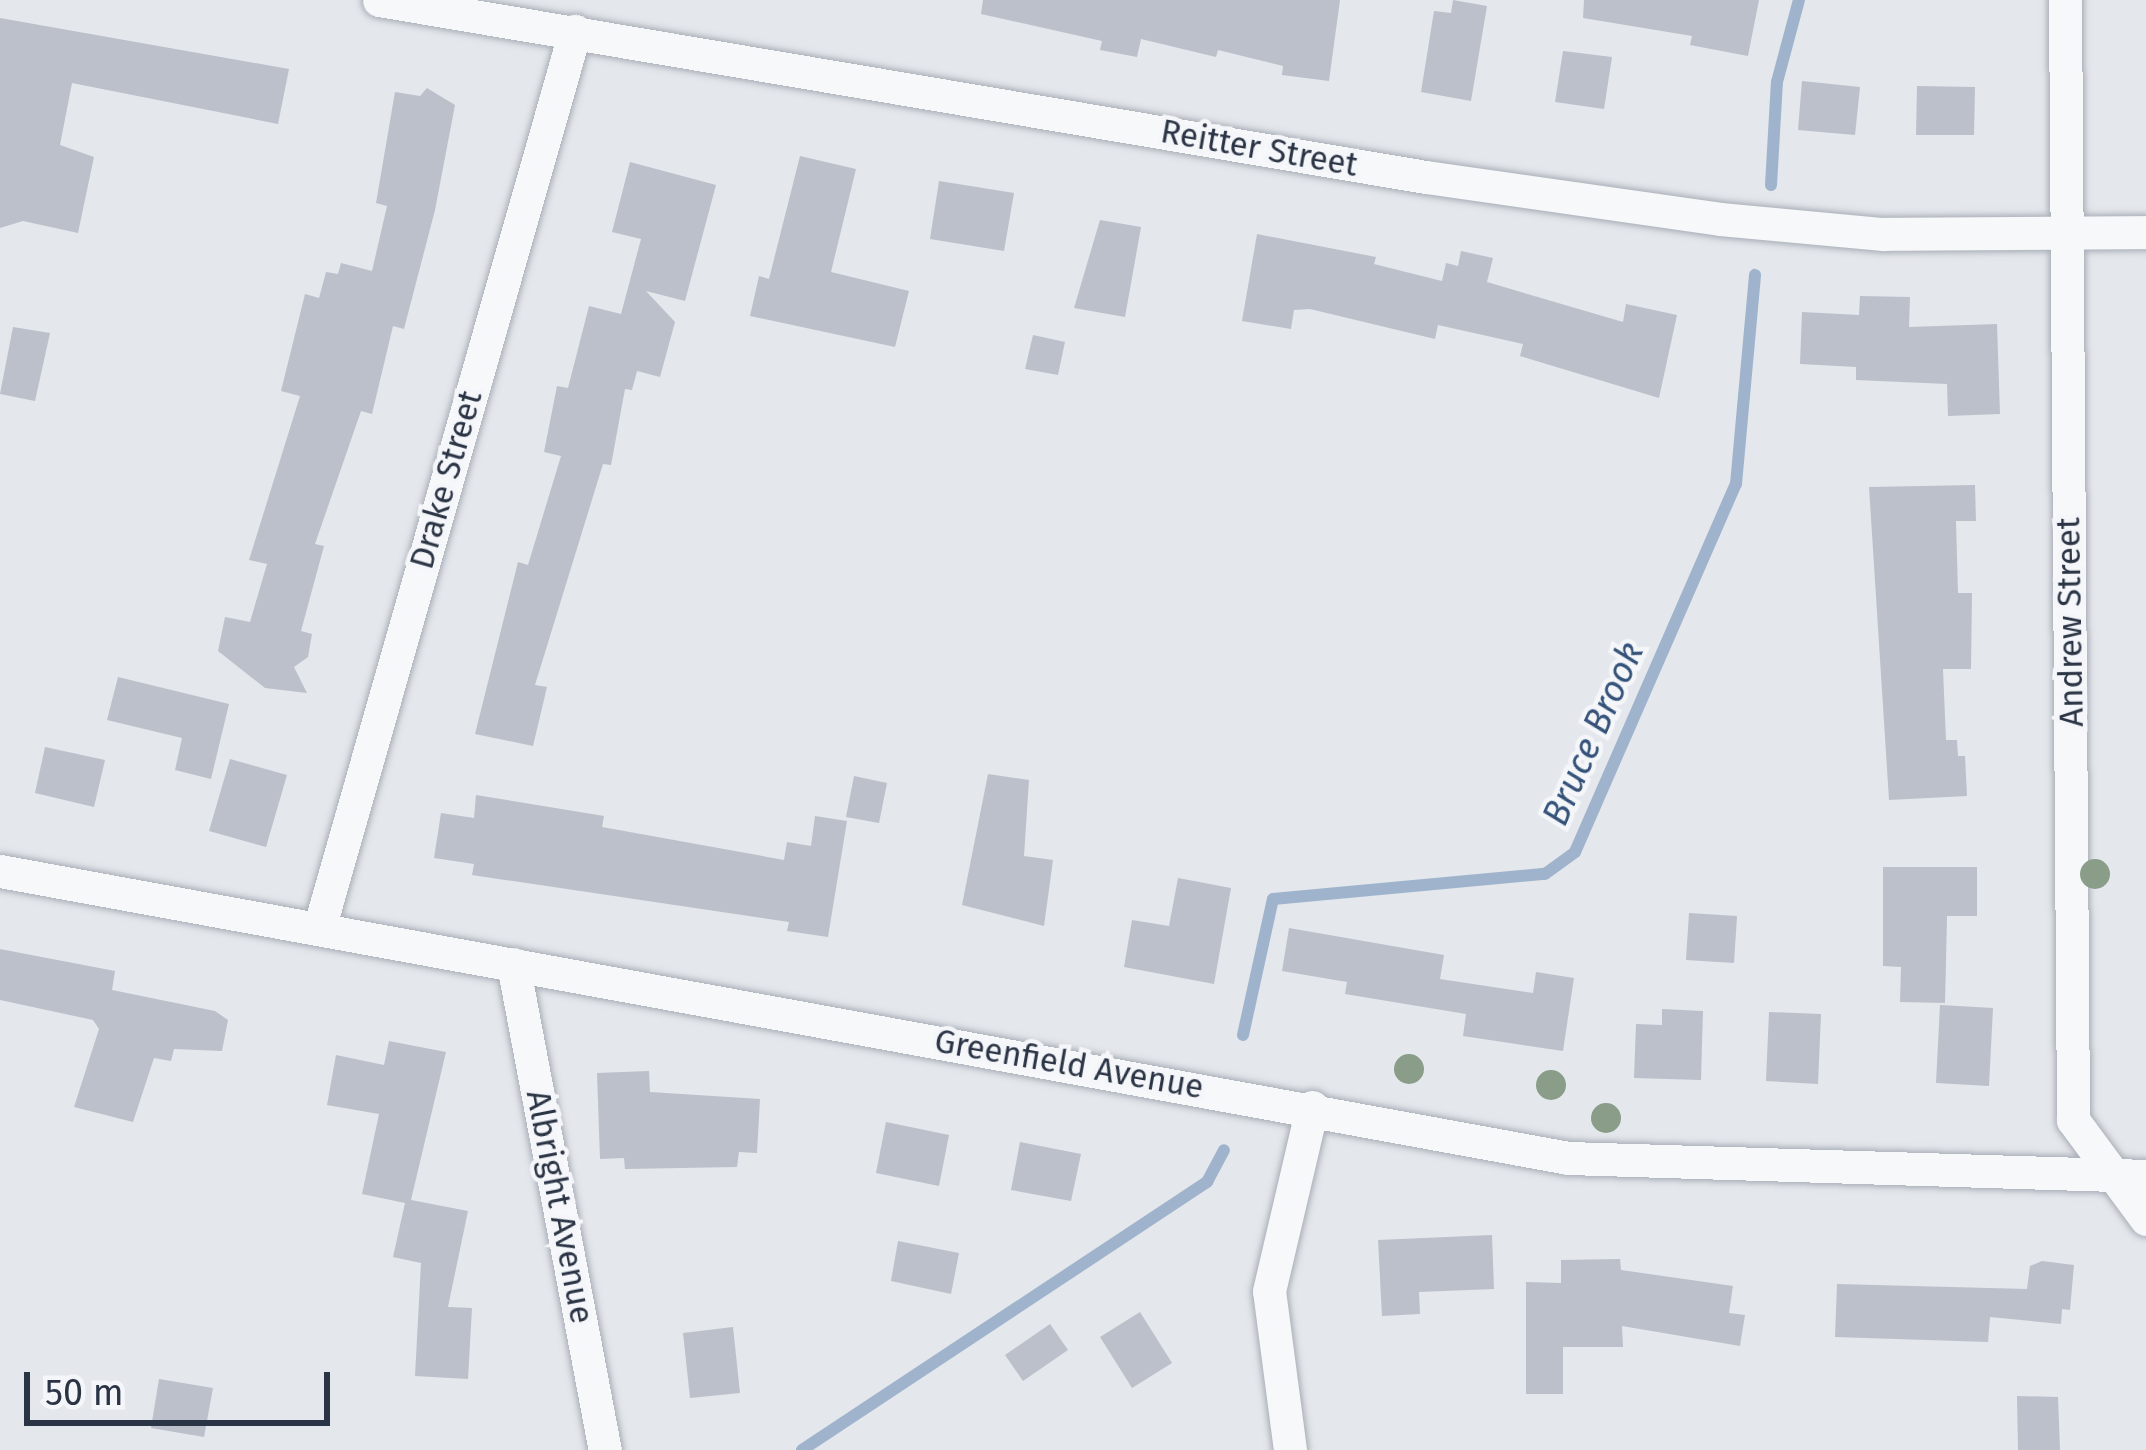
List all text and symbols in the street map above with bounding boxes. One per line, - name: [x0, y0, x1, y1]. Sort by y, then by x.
- street label: Reitter Street: [1158, 112, 1360, 186]
- street label: Drake Street: [403, 386, 491, 574]
- street label: Andrew Street: [2049, 517, 2093, 727]
- water label: Bruce Brook: [1534, 636, 1654, 832]
- street label: Greenfield Avenue: [931, 1022, 1207, 1108]
- street label: Albright Avenue: [517, 1087, 601, 1327]
- scale bar: [30, 1348, 336, 1422]
- text: 50 m: [45, 1371, 124, 1415]

